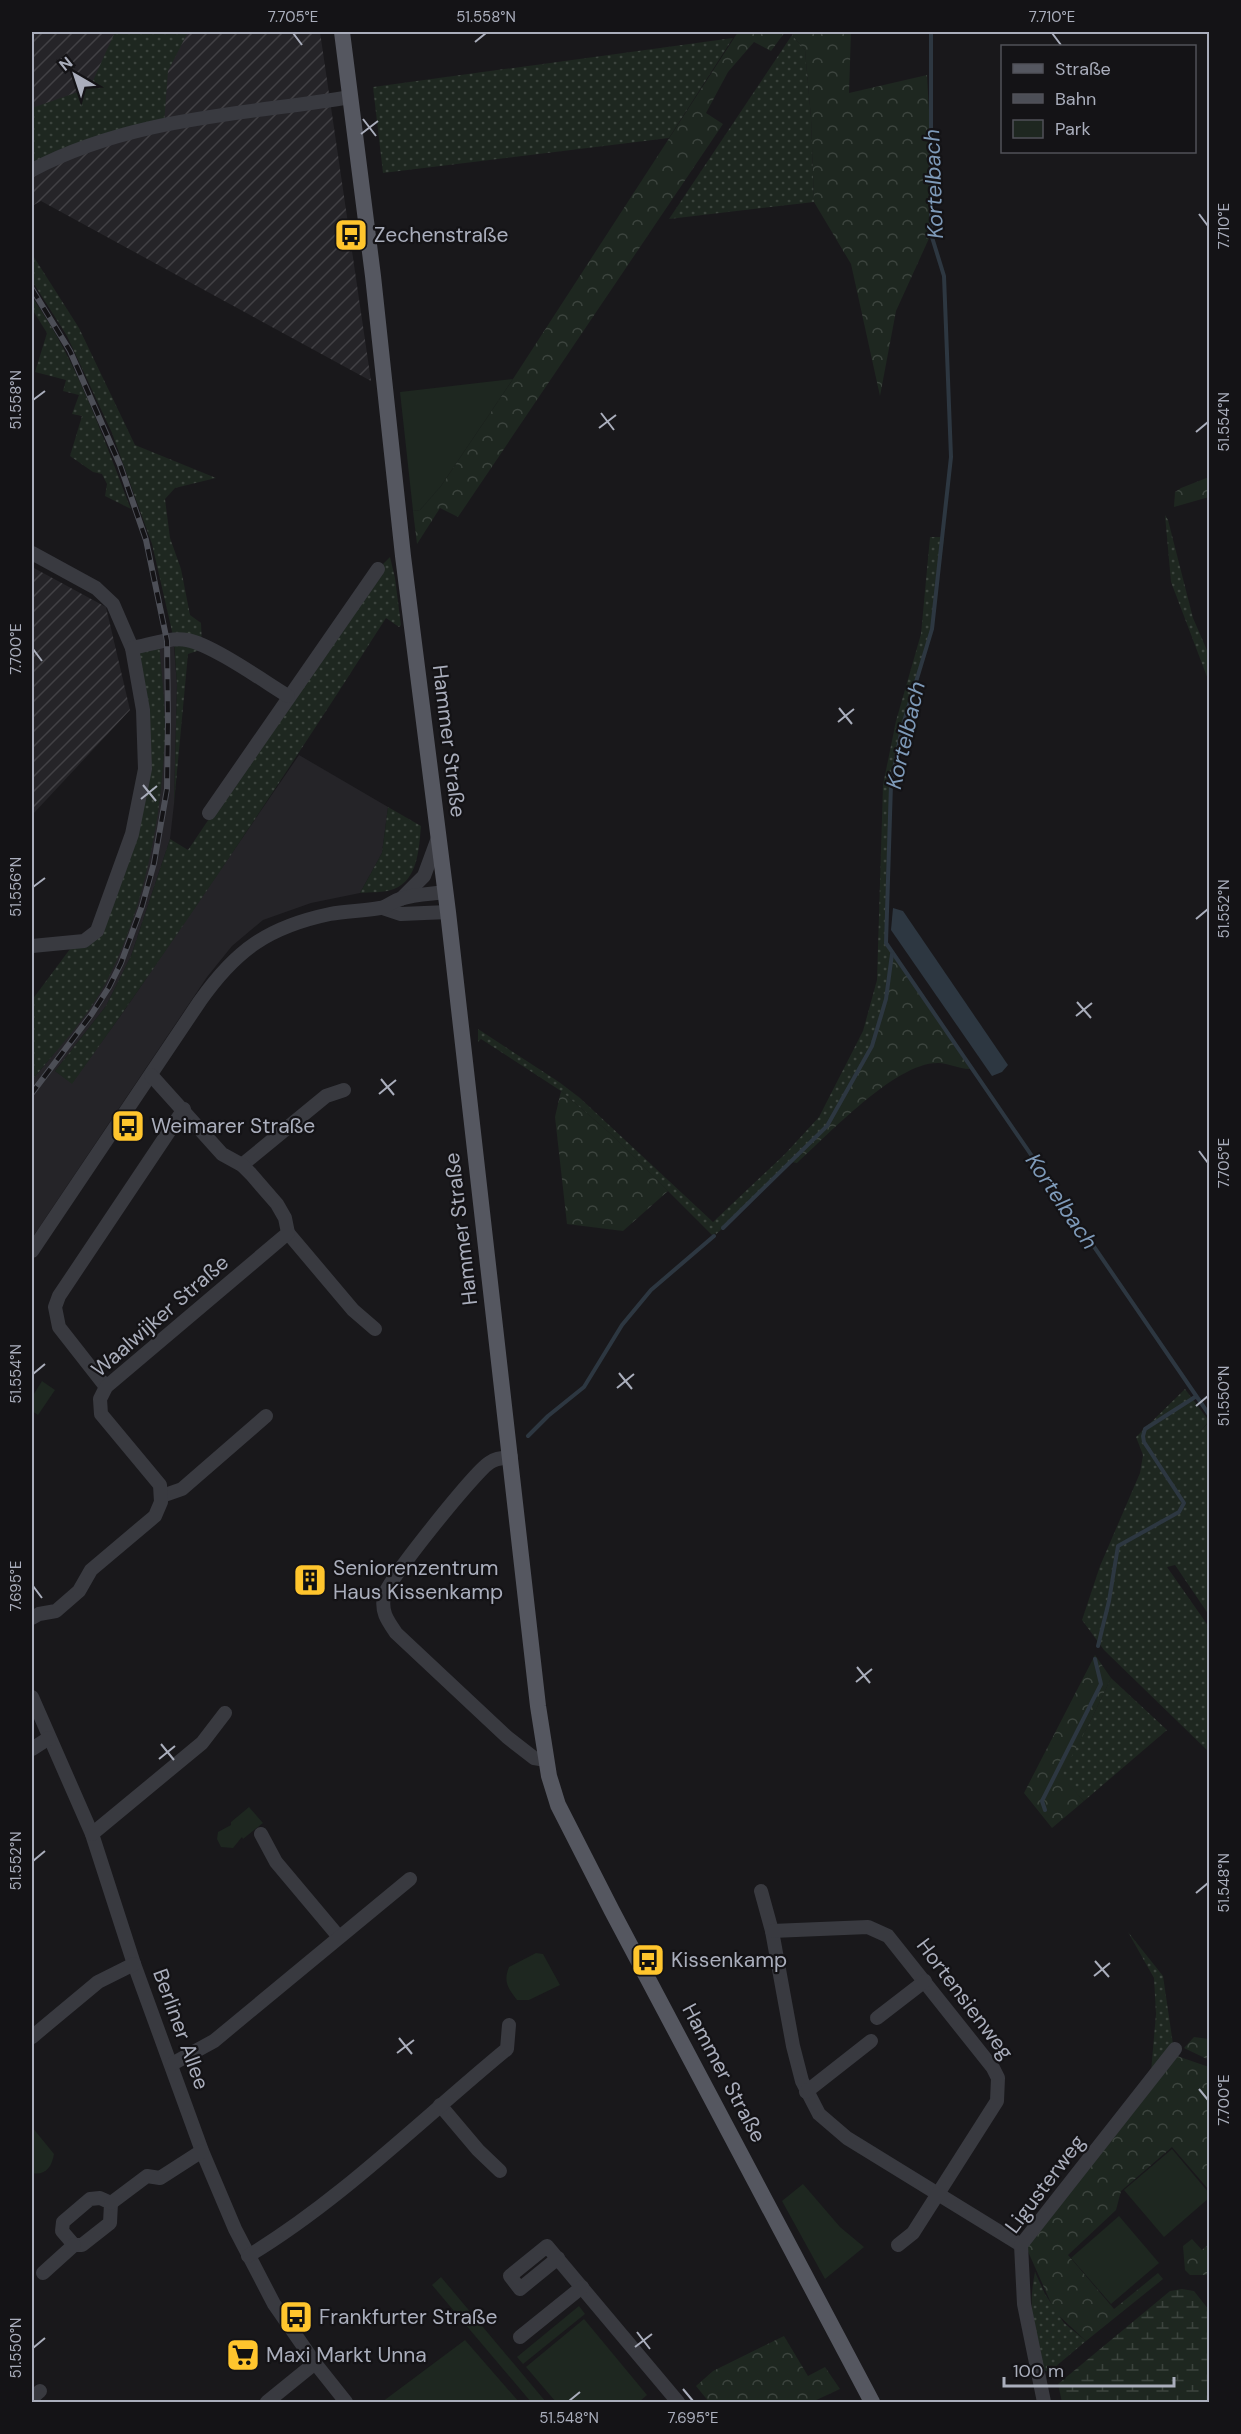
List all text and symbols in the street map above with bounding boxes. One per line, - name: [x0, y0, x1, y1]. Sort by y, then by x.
- text: 7.705°E: [268, 7, 318, 27]
- text: 51.558°N: [456, 7, 516, 27]
- text: 7.710°E: [1029, 7, 1075, 27]
- north arrow: [45, 45, 105, 105]
- legend: [1001, 45, 1196, 153]
- text: N: [55, 52, 77, 76]
- text: Straße: [1055, 57, 1111, 81]
- text: Bahn: [1055, 87, 1096, 111]
- text: Park: [1055, 117, 1091, 141]
- water label: Kortelbach: [917, 129, 950, 239]
- text: 7.710°E: [1214, 203, 1234, 249]
- bus stop icon: Zechenstraße: [333, 217, 369, 253]
- place label: Zechenstraße: [374, 221, 508, 249]
- text: 51.558°N: [6, 370, 26, 430]
- text: 51.554°N: [1214, 392, 1234, 452]
- text: 7.700°E: [6, 623, 26, 675]
- street label: Hammer Straße: [426, 663, 472, 819]
- water label: Kortelbach: [879, 678, 932, 792]
- text: 51.556°N: [6, 857, 26, 917]
- text: 51.552°N: [1214, 880, 1234, 939]
- bus stop icon: Weimarer Straße: [110, 1108, 146, 1144]
- place label: Weimarer Straße: [151, 1112, 315, 1140]
- text: 7.705°E: [1214, 1138, 1234, 1188]
- water label: Kortelbach: [1019, 1148, 1104, 1255]
- street label: Hammer Straße: [438, 1151, 484, 1307]
- street label: Waalwijker Straße: [85, 1249, 235, 1383]
- text: 51.554°N: [6, 1344, 26, 1404]
- text: 51.550°N: [1214, 1366, 1234, 1426]
- place label: Seniorenzentrum Haus Kissenkamp: [333, 1554, 503, 1606]
- text: 7.695°E: [6, 1561, 26, 1611]
- building icon: Seniorenzentrum Haus Kissenkamp: [292, 1562, 328, 1598]
- text: 51.552°N: [6, 1832, 26, 1891]
- text: 51.548°N: [1214, 1853, 1234, 1913]
- street label: Hortensienweg: [910, 1933, 1020, 2066]
- bus stop icon: Kissenkamp: [630, 1942, 666, 1978]
- place label: Kissenkamp: [671, 1946, 787, 1974]
- street label: Berliner Allee: [146, 1965, 216, 2093]
- street label: Hammer Straße: [676, 1999, 772, 2147]
- text: 7.700°E: [1214, 2074, 1234, 2126]
- street label: Ligusterweg: [999, 2129, 1091, 2239]
- bus stop icon: Frankfurter Straße: [278, 2299, 314, 2335]
- place label: Frankfurter Straße: [319, 2303, 497, 2331]
- text: 51.550°N: [6, 2318, 26, 2378]
- supermarket icon: Maxi Markt Unna: [225, 2337, 261, 2373]
- place label: Maxi Markt Unna: [266, 2341, 427, 2369]
- scale bar: [1004, 2350, 1174, 2388]
- text: 100 m: [1013, 2359, 1064, 2383]
- text: 51.548°N: [539, 2408, 599, 2428]
- text: 7.695°E: [668, 2408, 718, 2428]

